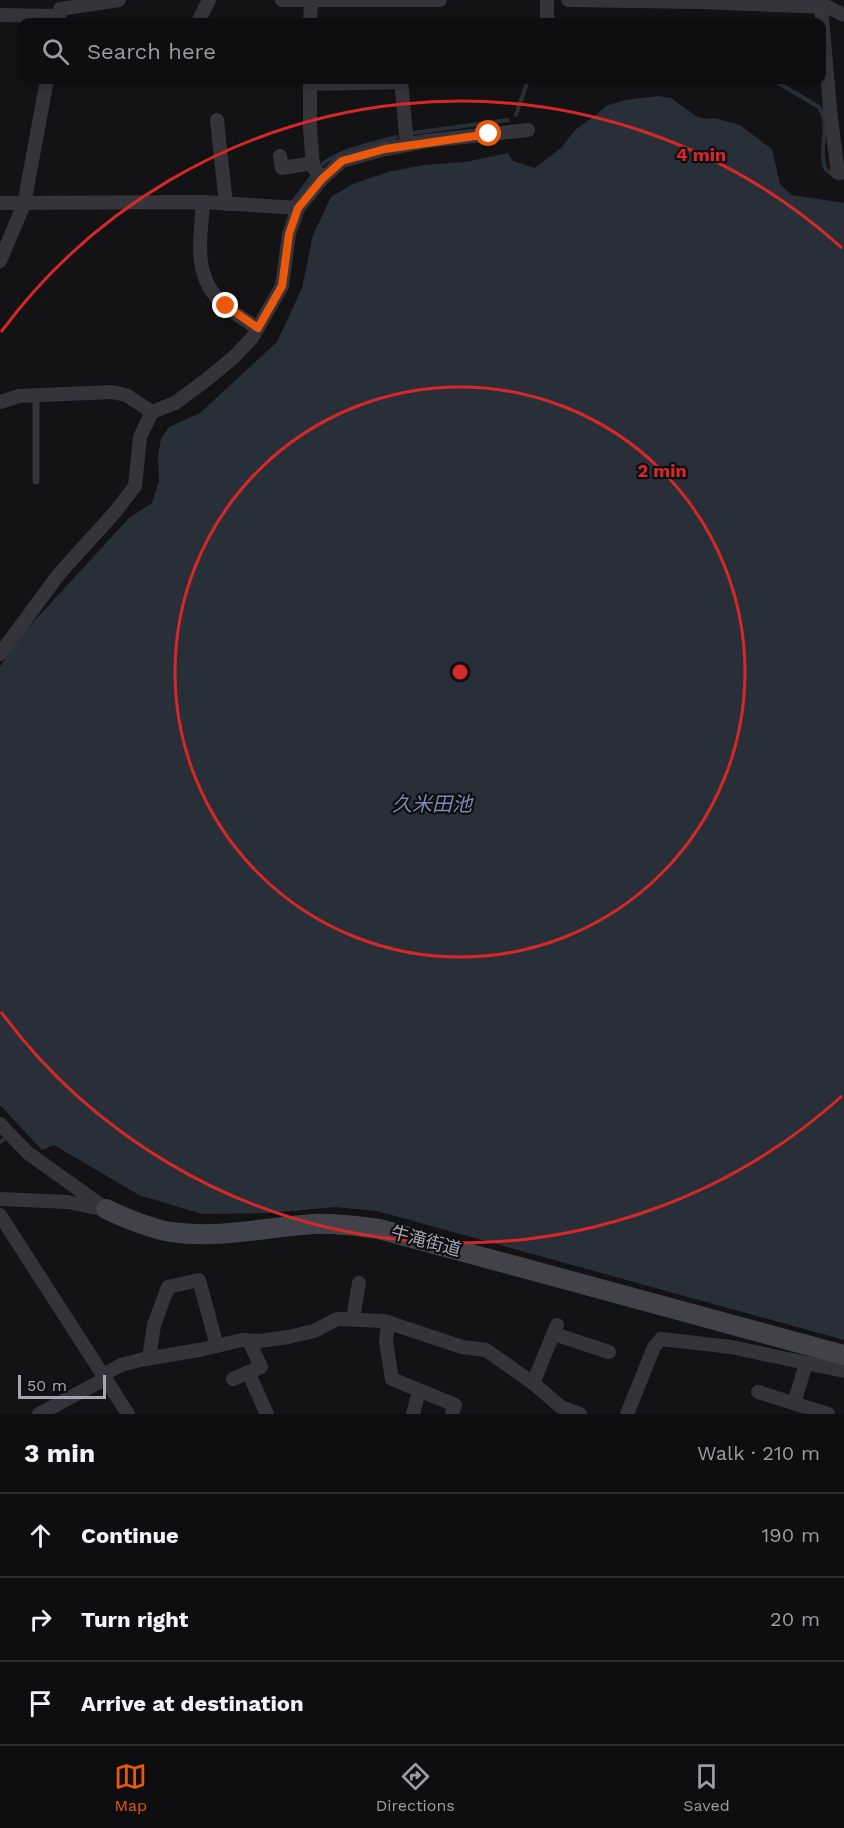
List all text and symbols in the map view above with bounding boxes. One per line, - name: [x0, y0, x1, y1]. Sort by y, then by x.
- search box: [18, 18, 826, 84]
- icon: search: [39, 35, 72, 68]
- text: Search here: [87, 39, 216, 64]
- route start: [475, 120, 501, 146]
- text: 4 min: [676, 144, 726, 165]
- route end: [212, 292, 238, 318]
- text: 2 min: [637, 460, 687, 481]
- centre of rings: [450, 662, 470, 682]
- water label: 久米田池: [392, 792, 474, 816]
- street label: 牛滝街道: [389, 1221, 464, 1260]
- scale bar: [18, 1372, 106, 1400]
- text: 50 m: [27, 1376, 67, 1395]
- text: 3 min: [24, 1438, 95, 1468]
- text: Walk · 210 m: [697, 1441, 820, 1465]
- icon: ahead: [24, 1519, 57, 1552]
- text: Continue: [81, 1523, 179, 1548]
- text: 190 m: [762, 1523, 820, 1547]
- icon: right: [24, 1603, 57, 1636]
- text: Turn right: [81, 1607, 188, 1632]
- text: 20 m: [770, 1607, 820, 1631]
- icon: arrive: [24, 1687, 57, 1720]
- text: Arrive at destination: [81, 1691, 304, 1716]
- tab: Map: [114, 1760, 147, 1815]
- tab: Directions: [376, 1760, 455, 1815]
- tab: Saved: [683, 1760, 730, 1815]

